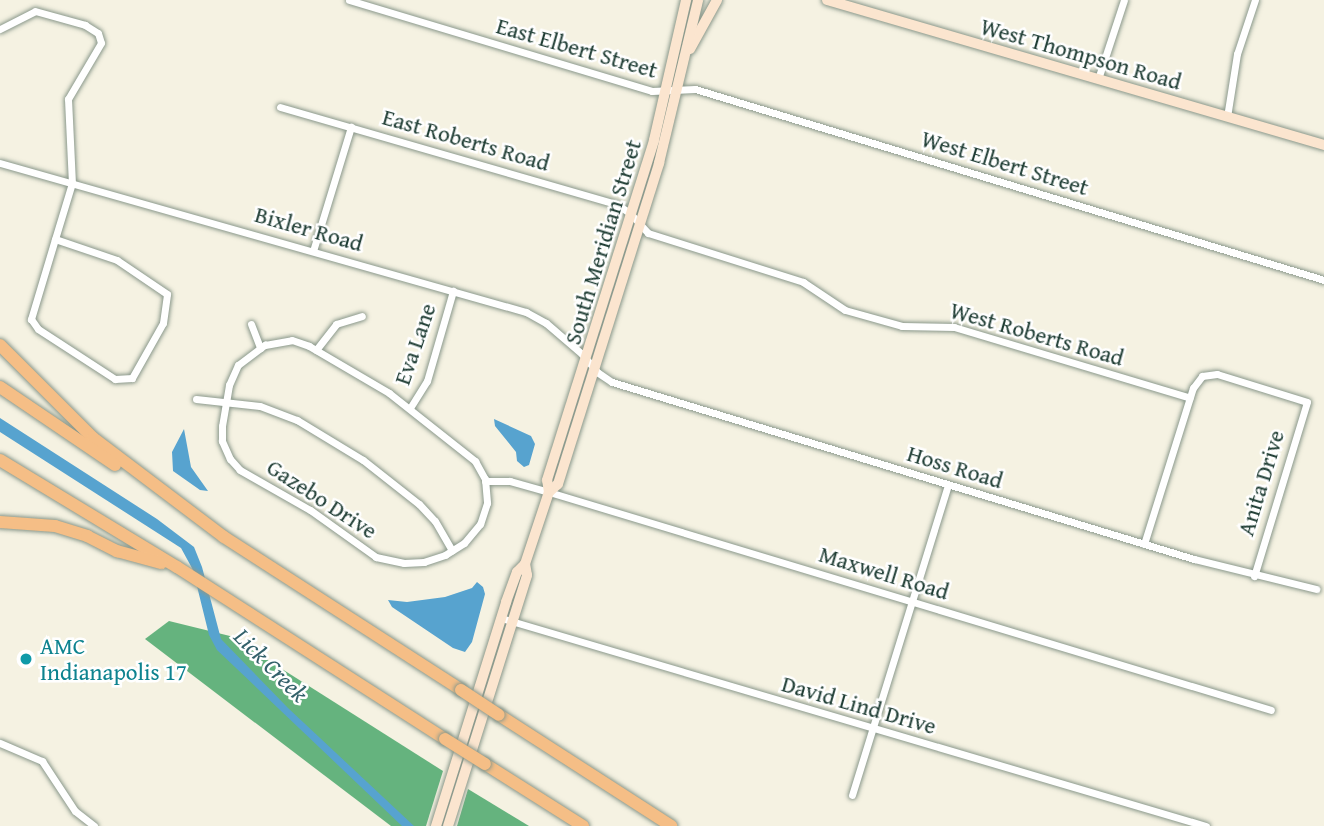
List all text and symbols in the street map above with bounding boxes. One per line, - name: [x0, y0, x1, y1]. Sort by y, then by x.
- street label: East Elbert Street: [493, 12, 661, 84]
- street label: West Thompson Road: [977, 12, 1185, 96]
- street label: East Roberts Road: [379, 103, 553, 177]
- street label: West Elbert Street: [918, 124, 1092, 202]
- street label: South Meridian Street: [559, 136, 647, 348]
- street label: Bixler Road: [252, 200, 366, 258]
- street label: West Roberts Road: [947, 296, 1127, 372]
- street label: Eva Lane: [388, 300, 442, 388]
- street label: Anita Drive: [1232, 427, 1290, 539]
- street label: Hoss Road: [904, 439, 1006, 495]
- street label: Gazebo Drive: [262, 453, 382, 545]
- street label: Maxwell Road: [816, 540, 952, 606]
- water label: Lick Creek: [228, 622, 314, 708]
- place label: AMC Indianapolis 17: [40, 632, 187, 686]
- marker: AMC Indianapolis 17: [18, 651, 34, 667]
- street label: David Lind Drive: [779, 670, 939, 740]

